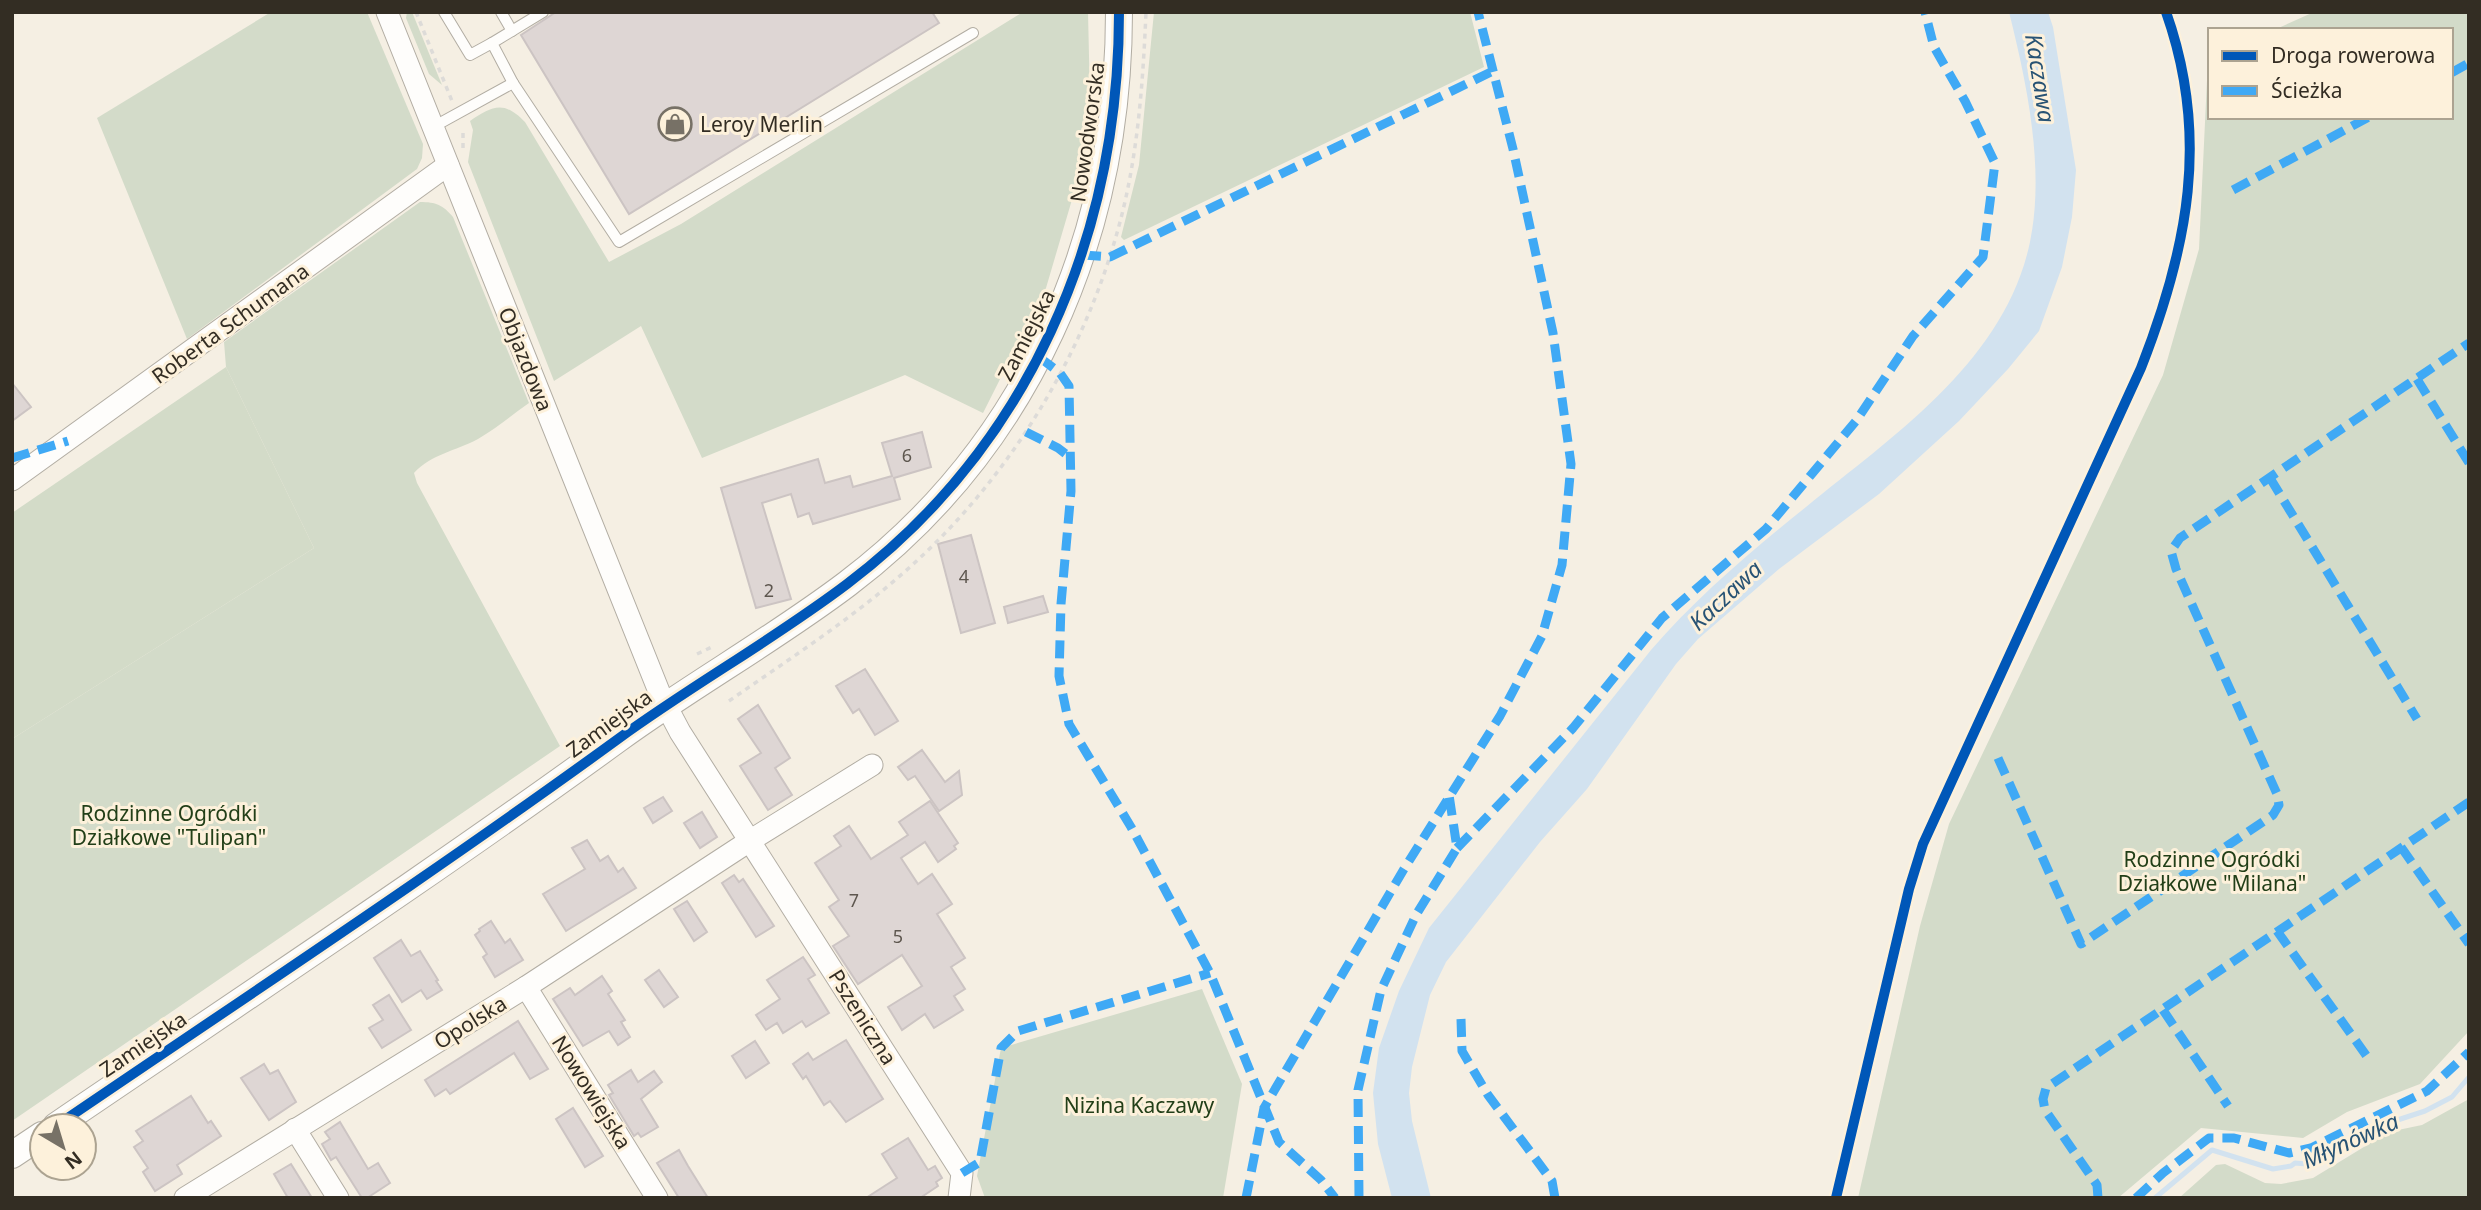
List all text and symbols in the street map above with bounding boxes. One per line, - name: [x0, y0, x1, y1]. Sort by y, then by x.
- legend: [2208, 28, 2453, 119]
- water label: Kaczawa: [2018, 31, 2064, 125]
- text: Droga rowerowa: [2271, 41, 2435, 69]
- street label: Nowodworska: [1063, 60, 1111, 204]
- text: Ścieżka: [2271, 76, 2343, 104]
- shop icon: Leroy Merlin: [656, 105, 694, 143]
- place label: Leroy Merlin: [700, 110, 823, 138]
- street label: Roberta Schumana: [146, 256, 314, 390]
- street label: Zamiejska: [991, 284, 1061, 386]
- street label: Objazdowa: [492, 303, 560, 415]
- house number: 6: [902, 443, 912, 467]
- water label: Kaczawa: [1681, 553, 1769, 637]
- house number: 4: [959, 564, 969, 588]
- house number: 2: [764, 578, 774, 602]
- street label: Zamiejska: [561, 683, 657, 763]
- park label: Rodzinne Ogródki Działkowe "Tulipan": [72, 799, 266, 851]
- park label: Rodzinne Ogródki Działkowe "Milana": [2118, 845, 2306, 897]
- house number: 7: [849, 888, 859, 912]
- house number: 5: [893, 924, 903, 948]
- street label: Pszeniczna: [823, 964, 903, 1070]
- street label: Opolska: [428, 989, 512, 1055]
- street label: Zamiejska: [94, 1005, 192, 1083]
- street label: Nowowiejska: [546, 1030, 638, 1154]
- park label: Nizina Kaczawy: [1064, 1091, 1215, 1119]
- water label: Młynówka: [2296, 1104, 2404, 1176]
- north arrow: [28, 1112, 98, 1182]
- text: N: [59, 1145, 88, 1175]

